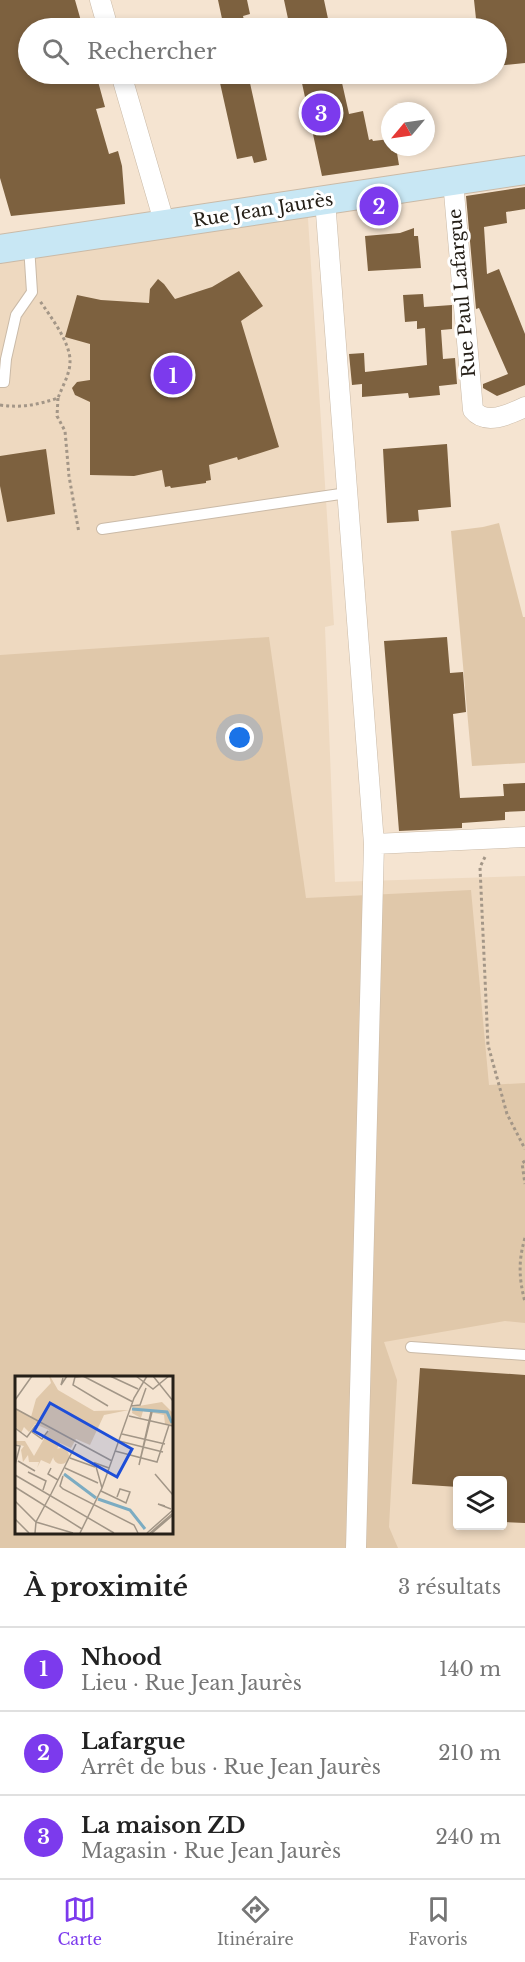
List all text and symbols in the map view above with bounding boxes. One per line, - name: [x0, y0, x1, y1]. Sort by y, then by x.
- search box: [18, 18, 507, 84]
- icon: search: [39, 35, 72, 68]
- text: Rechercher: [87, 38, 217, 65]
- pin: 3: [302, 90, 340, 136]
- north arrow: [381, 102, 435, 156]
- pin: 2: [360, 184, 398, 228]
- street label: Rue Jean Jaurès: [191, 188, 335, 232]
- street label: Rue Paul Lafargue: [444, 208, 480, 378]
- pin: 1: [154, 352, 192, 398]
- your location: [225, 723, 254, 752]
- inset map: [15, 1376, 172, 1533]
- map controls: [453, 1476, 507, 1530]
- button: layers: [453, 1476, 507, 1530]
- text: À proximité: [24, 1571, 188, 1603]
- text: 3 résultats: [398, 1575, 501, 1599]
- text: Nhood: [81, 1644, 162, 1671]
- text: 1: [39, 1657, 48, 1681]
- text: 140 m: [439, 1657, 501, 1681]
- text: Lieu · Rue Jean Jaurès: [81, 1671, 302, 1695]
- text: Lafargue: [81, 1728, 185, 1755]
- text: 2: [37, 1741, 50, 1765]
- text: 210 m: [438, 1741, 501, 1765]
- text: Arrêt de bus · Rue Jean Jaurès: [81, 1755, 381, 1779]
- text: La maison ZD: [81, 1812, 245, 1839]
- text: 3: [37, 1825, 50, 1849]
- text: 240 m: [436, 1825, 501, 1849]
- text: Magasin · Rue Jean Jaurès: [81, 1839, 341, 1863]
- tab: Carte: [57, 1893, 102, 1949]
- tab: Itinéraire: [217, 1893, 294, 1949]
- tab: Favoris: [409, 1893, 467, 1949]

